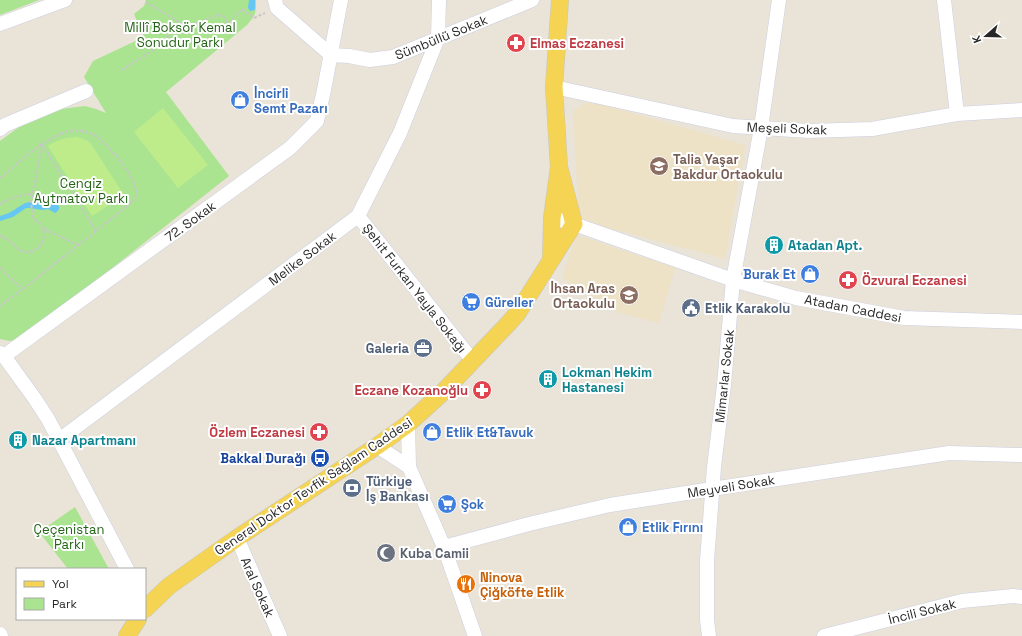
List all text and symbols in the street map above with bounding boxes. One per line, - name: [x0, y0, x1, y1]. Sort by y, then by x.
- street label: Sümbüllü Sokak: [392, 11, 490, 64]
- north arrow: [966, 16, 1006, 56]
- park label: Millî Boksör Kemal Sonudur Parkı: [124, 19, 236, 51]
- pharmacy icon: Elmas Eczanesi: [505, 32, 527, 54]
- text: K: [969, 34, 984, 45]
- place label: Elmas Eczanesi: [530, 35, 624, 52]
- place label: İncirli Semt Pazarı: [254, 85, 328, 117]
- shop icon: İncirli Semt Pazarı: [229, 89, 251, 111]
- street label: Meşeli Sokak: [746, 119, 828, 138]
- place label: Talia Yaşar Bakdur Ortaokulu: [673, 151, 783, 183]
- school or university icon: Talia Yaşar Bakdur Ortaokulu: [648, 155, 670, 177]
- park label: Cengiz Aytmatov Parkı: [34, 175, 128, 207]
- street label: 72. Sokak: [162, 197, 219, 245]
- street label: Şehit Furkan Yayla Sokağı: [359, 220, 470, 356]
- street label: Melike Sokak: [265, 227, 339, 289]
- building icon: Atadan Apt.: [763, 234, 785, 256]
- place label: Atadan Apt.: [788, 237, 862, 254]
- shop icon: Burak Et: [799, 263, 821, 285]
- place label: Burak Et: [743, 266, 796, 283]
- pharmacy icon: Özvural Eczanesi: [837, 269, 859, 291]
- place label: Özvural Eczanesi: [862, 272, 967, 289]
- place label: İhsan Aras Ortaokulu: [551, 280, 615, 312]
- school or university icon: İhsan Aras Ortaokulu: [618, 284, 640, 306]
- supermarket icon: Güreller: [460, 291, 482, 313]
- street label: Atadan Caddesi: [803, 291, 903, 326]
- place label: Güreller: [485, 294, 534, 311]
- public building icon: Etlik Karakolu: [680, 297, 702, 319]
- place label: Etlik Karakolu: [705, 300, 790, 317]
- street label: Mimarlar Sokak: [711, 328, 738, 424]
- office icon: Galeria: [412, 337, 434, 359]
- place label: Galeria: [366, 340, 409, 357]
- place label: Lokman Hekim Hastanesi: [562, 364, 652, 396]
- building icon: Lokman Hekim Hastanesi: [537, 368, 559, 390]
- pharmacy icon: Eczane Kozanoğlu: [471, 379, 493, 401]
- place label: Eczane Kozanoğlu: [354, 382, 468, 399]
- street label: General Doktor Tevfik Sağlam Caddesi: [211, 414, 415, 559]
- pharmacy icon: Özlem Eczanesi: [308, 421, 330, 443]
- shop icon: Etlik Et&Tavuk: [421, 421, 443, 443]
- place label: Özlem Eczanesi: [209, 424, 305, 441]
- place label: Etlik Et&Tavuk: [446, 424, 534, 441]
- building icon: Nazar Apartmanı: [7, 429, 29, 451]
- place label: Nazar Apartmanı: [32, 432, 136, 449]
- bus stop icon: Bakkal Durağı: [309, 447, 331, 469]
- place label: Bakkal Durağı: [220, 450, 306, 467]
- street label: Meyveli Sokak: [686, 471, 776, 502]
- place label: Türkiye İş Bankası: [366, 473, 429, 505]
- bank icon: Türkiye İş Bankası: [341, 477, 363, 499]
- supermarket icon: Şok: [436, 493, 458, 515]
- place label: Şok: [461, 496, 485, 513]
- shop icon: Etlik Fırını: [617, 516, 639, 538]
- place label: Etlik Fırını: [642, 519, 703, 536]
- park label: Çeçenistan Parkı: [34, 521, 104, 553]
- mosque icon: Kuba Camii: [375, 542, 397, 564]
- place label: Kuba Camii: [400, 545, 469, 562]
- street label: Aral Sokak: [237, 554, 278, 620]
- legend: [16, 568, 146, 620]
- place label: Ninova Çiğköfte Etlik: [480, 569, 565, 601]
- restaurant icon: Ninova Çiğköfte Etlik: [455, 573, 477, 595]
- text: Yol: [52, 576, 69, 592]
- street label: İncili Sokak: [887, 595, 958, 628]
- text: Park: [52, 596, 77, 612]

